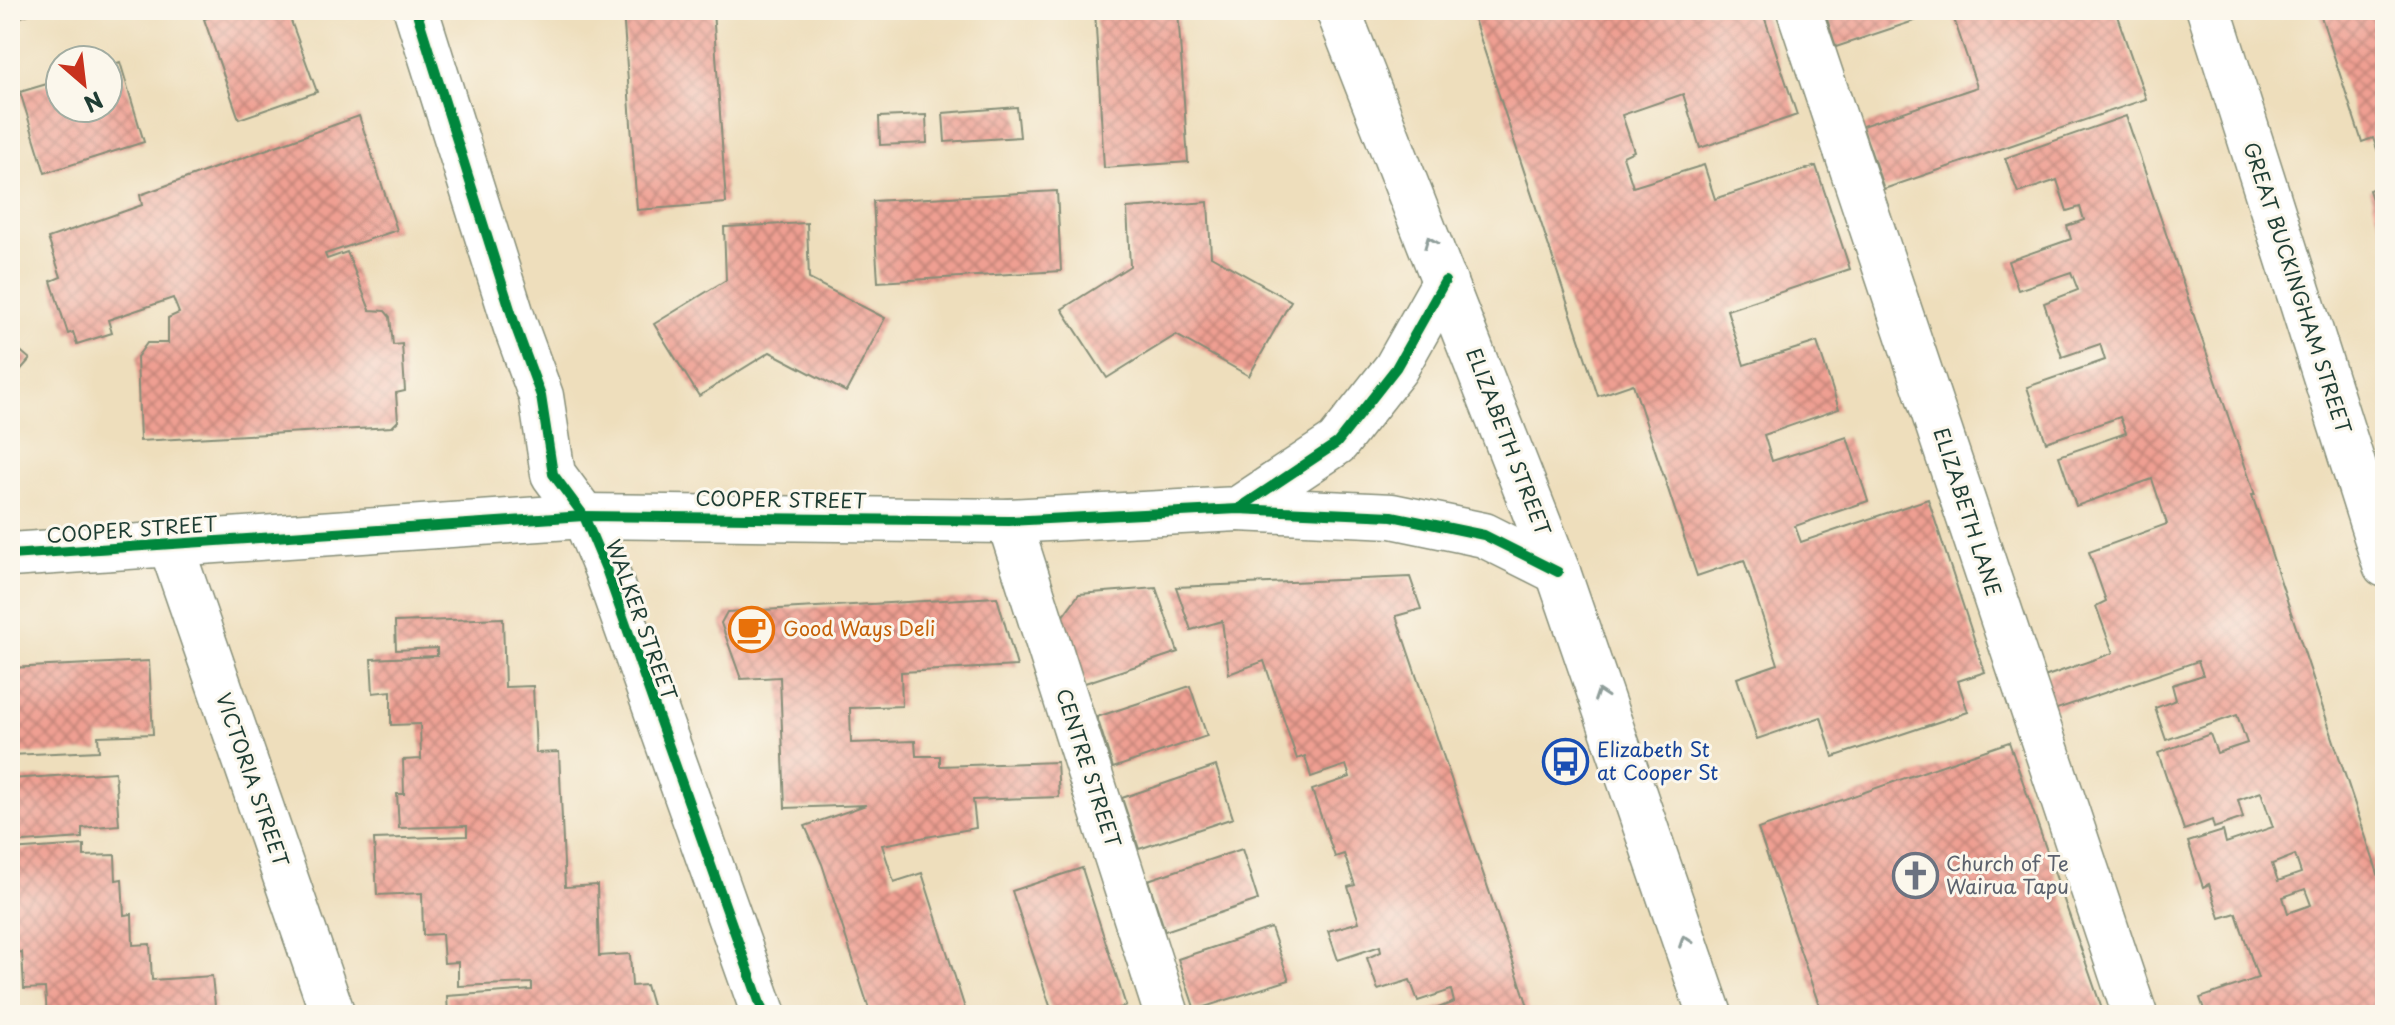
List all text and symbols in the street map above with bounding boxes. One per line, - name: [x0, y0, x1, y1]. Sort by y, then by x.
- north arrow: [44, 44, 124, 124]
- text: N: [79, 84, 110, 122]
- street label: GREAT BUCKINGHAM STREET: [2237, 138, 2359, 438]
- one-way arrow: [1423, 236, 1440, 250]
- street label: ELIZABETH STREET: [1459, 343, 1559, 540]
- street label: ELIZABETH LANE: [1927, 424, 2009, 600]
- street label: COOPER STREET: [695, 483, 867, 515]
- street label: COOPER STREET: [45, 508, 219, 550]
- street label: WALKER STREET: [599, 535, 685, 705]
- cafe icon: Good Ways Deli: [728, 605, 776, 653]
- place label: Good Ways Deli: [783, 613, 935, 643]
- street label: CENTRE STREET: [1049, 684, 1129, 851]
- street label: VICTORIA STREET: [209, 689, 297, 871]
- one-way arrow: [1594, 689, 1610, 703]
- place label: Elizabeth St at Cooper St: [1597, 734, 1718, 787]
- bus stop icon: Elizabeth St at Cooper St: [1542, 738, 1590, 786]
- place label: Church of Te Wairua Tapu: [1946, 848, 2069, 901]
- church icon: Church of Te Wairua Tapu: [1891, 852, 1939, 900]
- one-way arrow: [1678, 935, 1694, 949]

